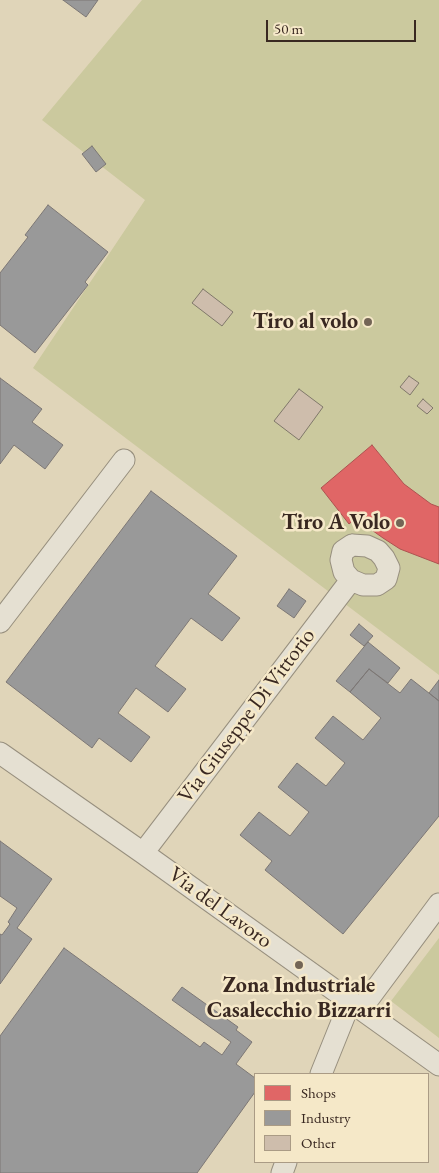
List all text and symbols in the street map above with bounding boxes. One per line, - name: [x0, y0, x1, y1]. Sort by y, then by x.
- scale bar: [269, 10, 419, 42]
- text: 50 m: [274, 19, 303, 38]
- place label: Tiro al volo: [252, 309, 358, 335]
- marker: Tiro al volo: [362, 316, 374, 328]
- place label: Tiro A Volo: [282, 510, 390, 536]
- marker: Tiro A Volo: [394, 517, 406, 529]
- street label: Via Giuseppe Di Vittorio: [173, 623, 321, 809]
- street label: Via del Lavoro: [163, 862, 277, 954]
- marker: Zona Industriale Casalecchio Bizzarri: [293, 959, 305, 971]
- place label: Zona Industriale Casalecchio Bizzarri: [207, 973, 391, 1024]
- legend: [254, 1073, 429, 1163]
- text: Shops: [301, 1083, 336, 1102]
- text: Industry: [301, 1108, 351, 1127]
- text: Other: [301, 1133, 336, 1152]

